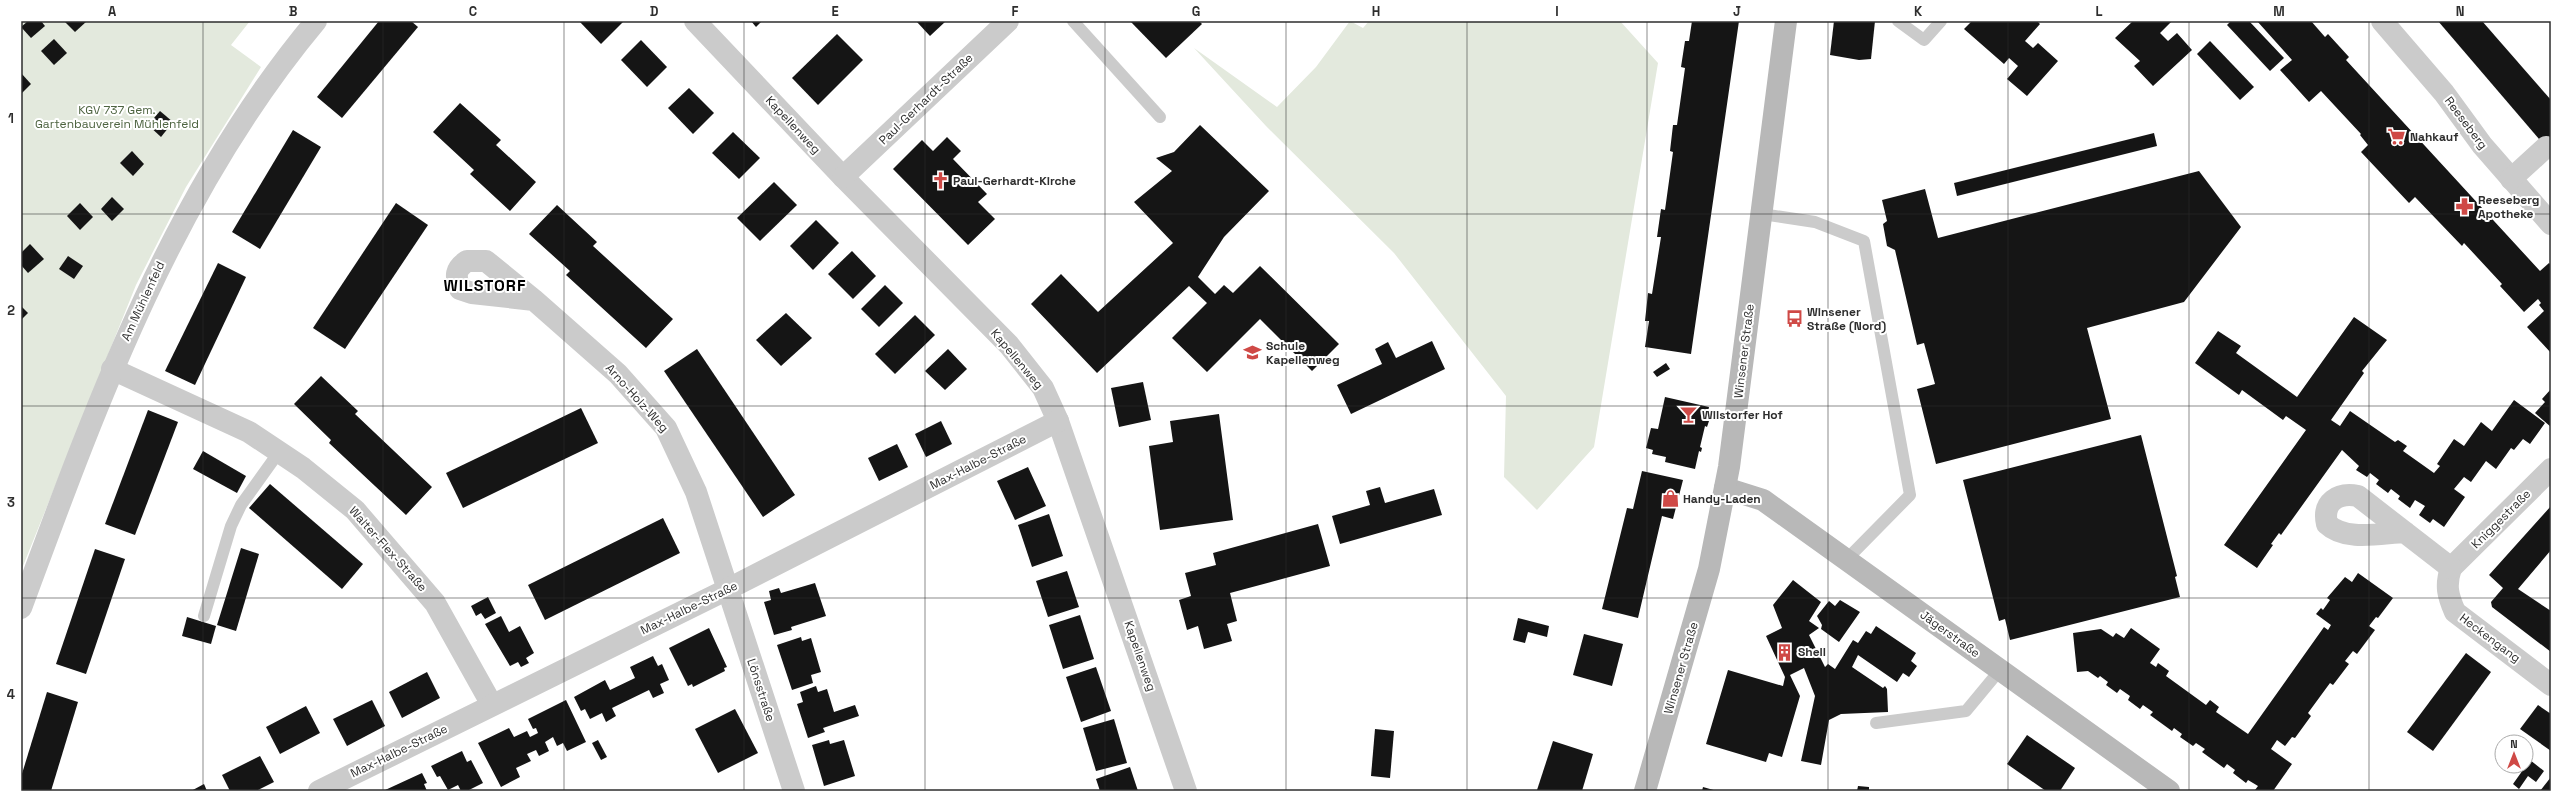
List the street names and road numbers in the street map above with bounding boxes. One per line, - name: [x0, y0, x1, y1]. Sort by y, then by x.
- street label: Paul-Gerhardt-Straße: [876, 50, 976, 148]
- street label: Kapellenweg: [762, 93, 824, 157]
- street label: Reeseberg: [2441, 93, 2491, 153]
- street label: Am Mühlenfeld: [118, 259, 168, 343]
- street label: Winsener Straße: [1730, 303, 1758, 399]
- street label: Kapellenweg: [987, 326, 1047, 392]
- street label: Arno-Holz-Weg: [602, 360, 672, 436]
- street label: Max-Halbe-Straße: [927, 431, 1029, 493]
- street label: Kniggestraße: [2468, 486, 2534, 552]
- street label: Walter-Flex-Straße: [345, 503, 431, 595]
- street label: Max-Halbe-Straße: [638, 578, 740, 638]
- street label: Jägerstraße: [1917, 607, 1983, 661]
- street label: Heckengang: [2456, 610, 2524, 666]
- street label: Kapellenweg: [1120, 619, 1160, 693]
- street label: Winsener Straße: [1660, 620, 1702, 716]
- street label: Lönsstraße: [743, 657, 779, 723]
- street label: Max-Halbe-Straße: [348, 721, 450, 781]

